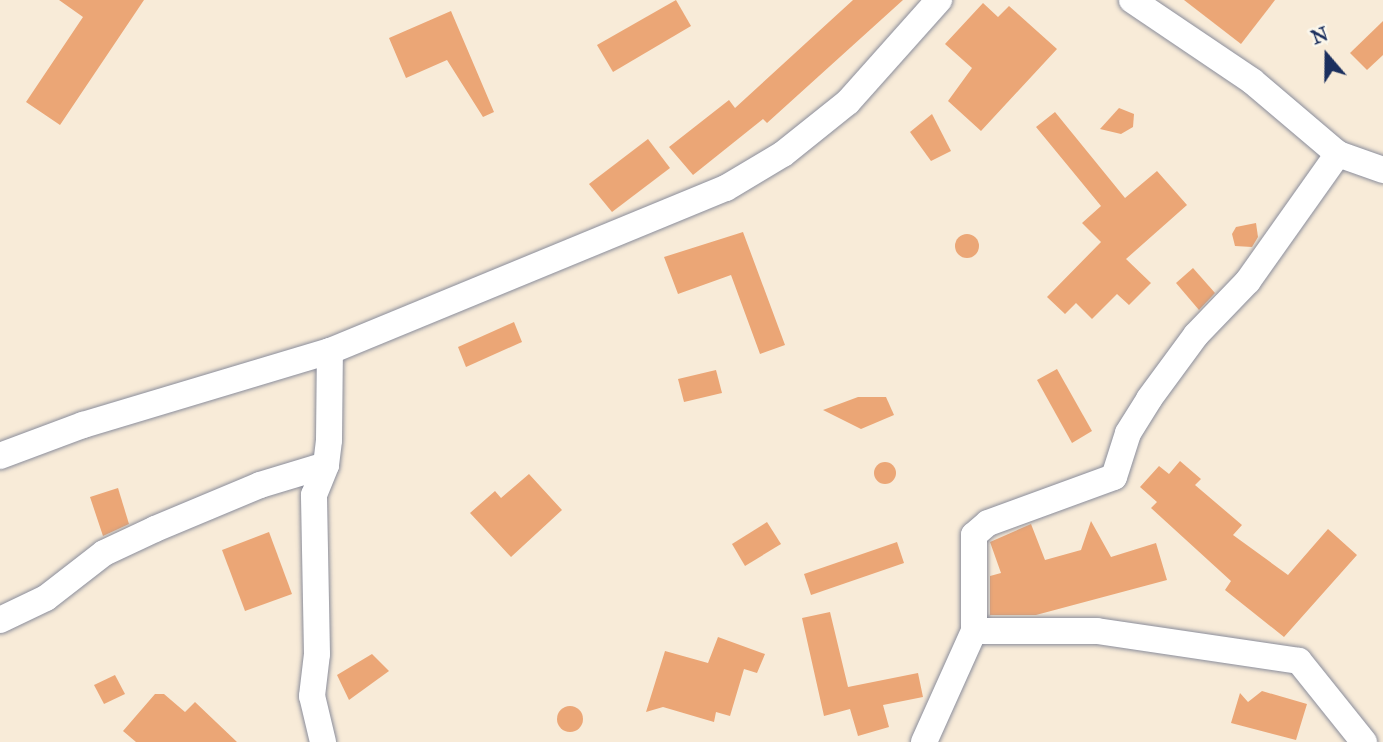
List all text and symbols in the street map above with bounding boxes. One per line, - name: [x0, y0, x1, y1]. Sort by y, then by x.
- north arrow: [1292, 21, 1362, 91]
- text: N: [1308, 22, 1331, 49]

